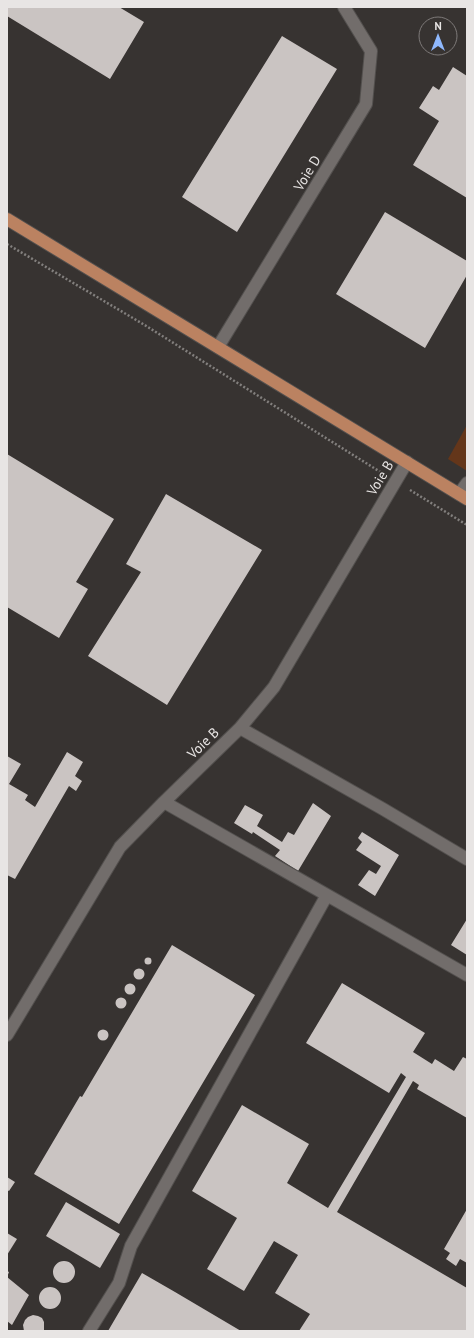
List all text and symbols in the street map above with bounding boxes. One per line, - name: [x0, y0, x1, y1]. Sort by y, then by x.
- north arrow: [418, 16, 458, 56]
- text: N: [434, 19, 442, 33]
- street label: Voie D: [289, 152, 325, 195]
- street label: Voie B: [362, 457, 397, 500]
- street label: Voie B: [183, 724, 223, 763]

